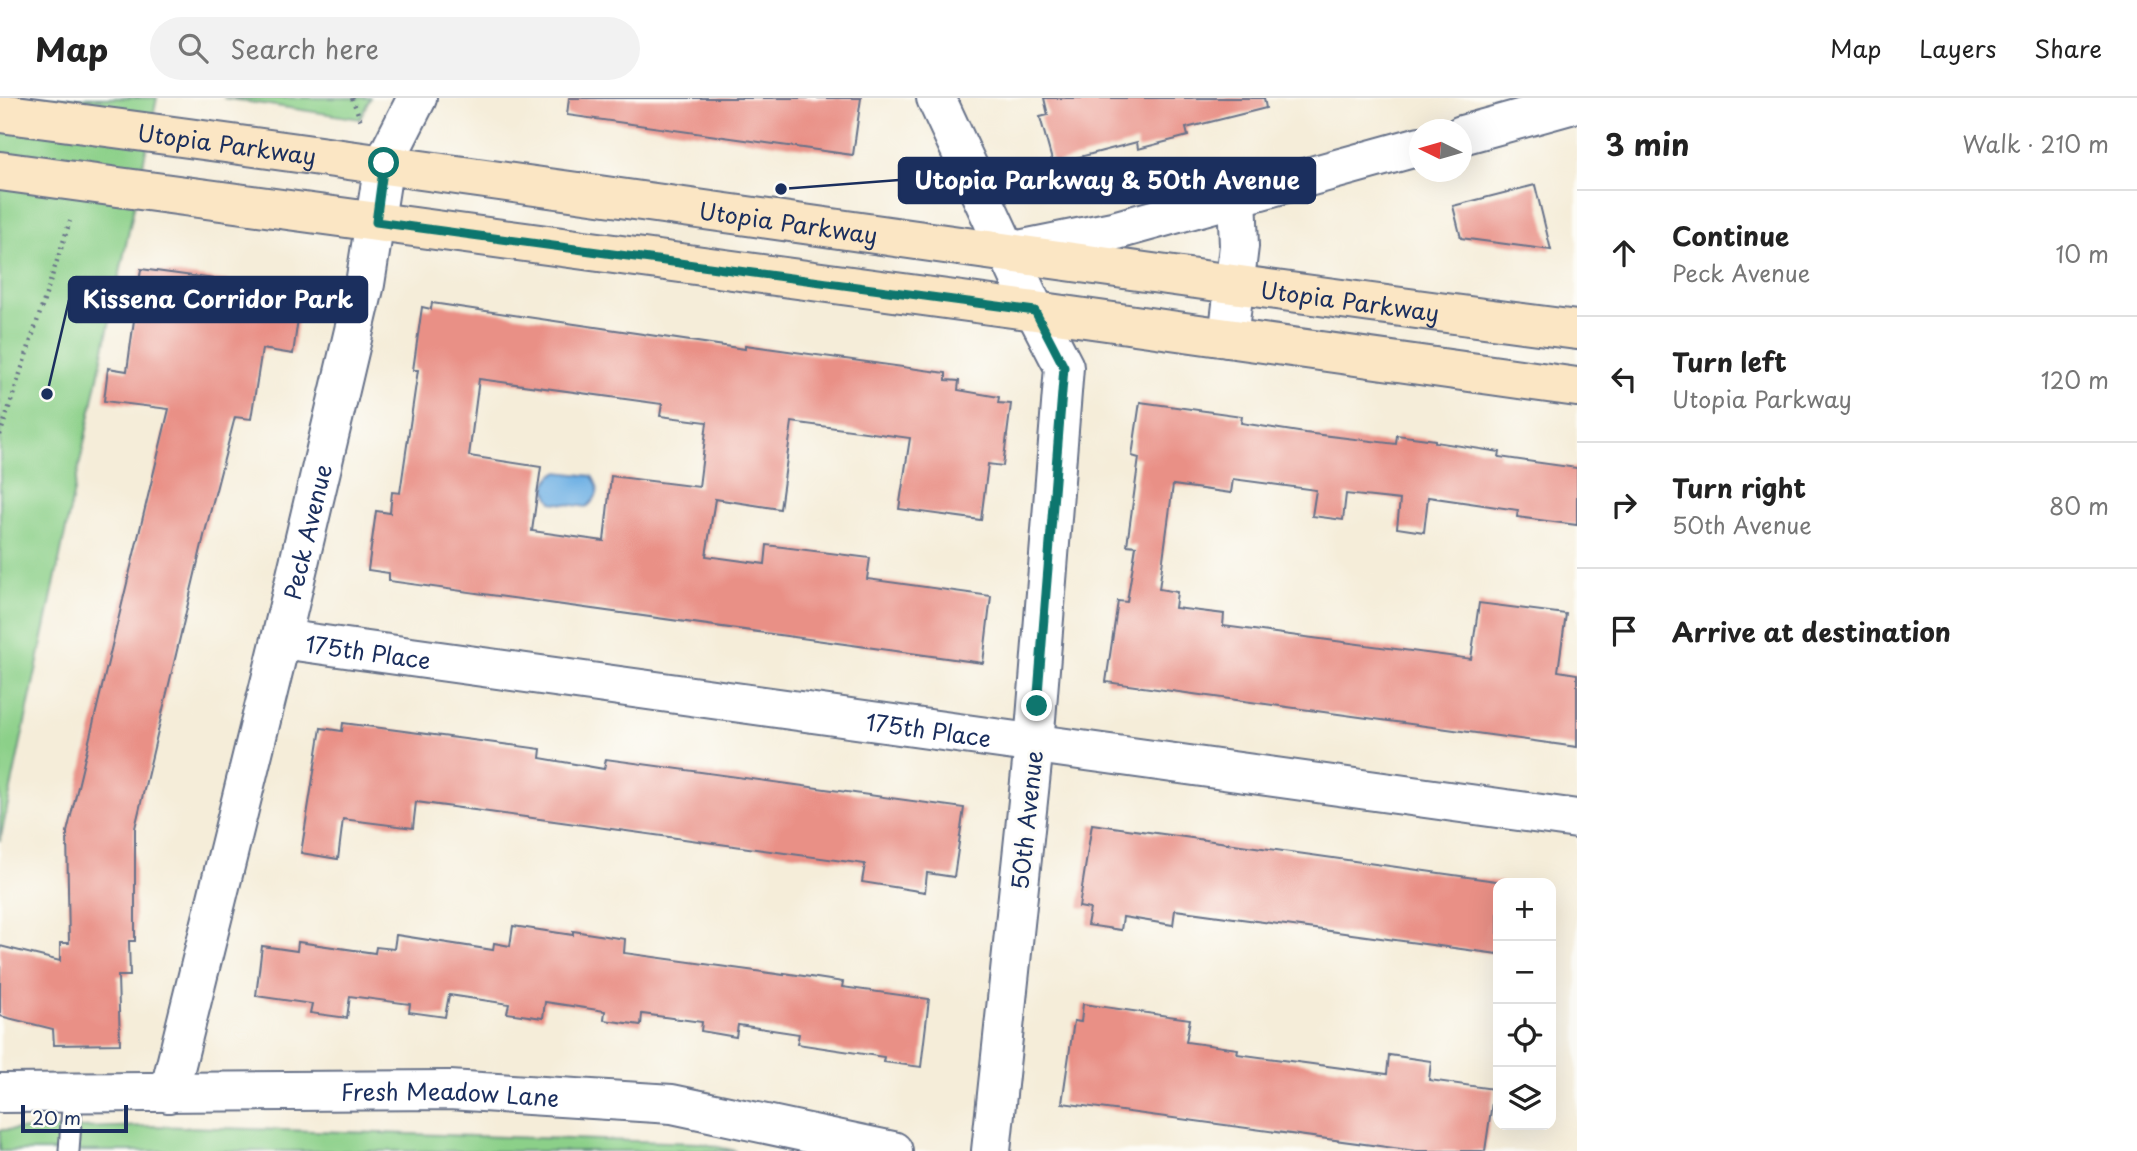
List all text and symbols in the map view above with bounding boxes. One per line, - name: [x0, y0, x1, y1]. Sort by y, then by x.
- search box: [150, 17, 640, 80]
- text: Map: [35, 23, 108, 73]
- icon: search: [174, 29, 212, 67]
- text: Search here: [230, 29, 379, 68]
- text: Map: [1830, 30, 1881, 66]
- text: Layers: [1919, 30, 1996, 66]
- text: Share: [2034, 30, 2102, 66]
- street label: Utopia Parkway: [136, 114, 318, 173]
- north arrow: [1409, 119, 1472, 182]
- text: 3 min: [1605, 121, 1690, 166]
- text: Walk · 210 m: [1962, 126, 2109, 161]
- route start: [368, 147, 399, 178]
- callout: Utopia Parkway & 50th Avenue: [899, 158, 1315, 203]
- text: Utopia Parkway & 50th Avenue: [914, 161, 1300, 197]
- street label: Utopia Parkway: [697, 192, 880, 252]
- text: Continue: [1672, 216, 1789, 255]
- icon: ahead: [1605, 234, 1643, 272]
- text: 10 m: [2055, 236, 2109, 271]
- text: Peck Avenue: [1672, 255, 1810, 290]
- street label: Utopia Parkway: [1259, 271, 1442, 329]
- callout: Kissena Corridor Park: [69, 277, 367, 322]
- text: Kissena Corridor Park: [83, 280, 353, 316]
- text: Turn left: [1672, 342, 1787, 381]
- icon: left: [1605, 360, 1643, 398]
- text: 120 m: [2041, 362, 2109, 397]
- text: Utopia Parkway: [1672, 381, 1852, 416]
- street label: Peck Avenue: [273, 460, 339, 603]
- text: Turn right: [1672, 468, 1806, 507]
- icon: right: [1605, 486, 1643, 524]
- text: 80 m: [2049, 488, 2109, 523]
- text: 50th Avenue: [1672, 507, 1812, 542]
- icon: arrive: [1605, 612, 1643, 650]
- text: Arrive at destination: [1672, 612, 1951, 651]
- street label: 175th Place: [303, 625, 433, 677]
- route end: [1021, 690, 1052, 721]
- street label: 175th Place: [864, 703, 994, 755]
- street label: 50th Avenue: [1001, 749, 1051, 891]
- map controls: [1493, 878, 1556, 1130]
- button: +: [1493, 878, 1556, 941]
- button: −: [1493, 941, 1556, 1004]
- button: locate: [1493, 1004, 1556, 1067]
- button: layers: [1493, 1067, 1556, 1130]
- street label: Fresh Meadow Lane: [340, 1072, 560, 1114]
- scale bar: [21, 1102, 128, 1134]
- text: 20 m: [32, 1103, 81, 1131]

